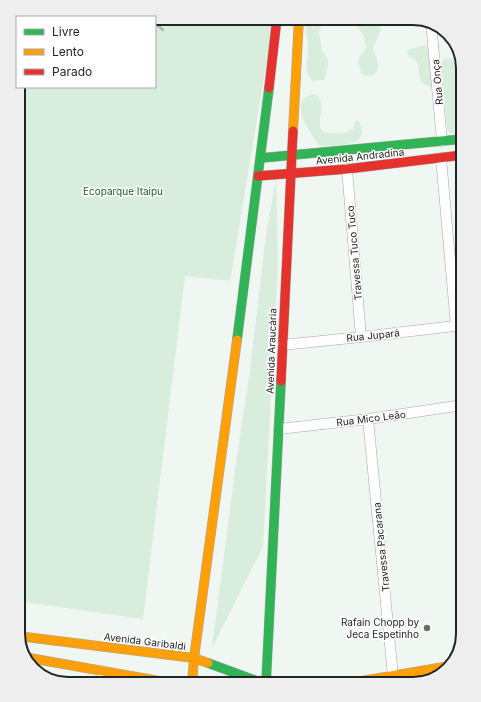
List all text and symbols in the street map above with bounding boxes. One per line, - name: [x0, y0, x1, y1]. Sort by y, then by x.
- legend: [16, 16, 156, 88]
- text: Livre: [52, 24, 80, 39]
- text: Lento: [52, 44, 84, 59]
- street label: Rua Onça: [429, 59, 445, 105]
- text: Parado: [52, 64, 92, 79]
- street label: Avenida Andradina: [315, 145, 405, 167]
- park label: Ecoparque Itaipu: [83, 185, 163, 197]
- street label: Travessa Tuco Tuco: [344, 205, 364, 301]
- street label: Avenida Araucária: [264, 308, 278, 394]
- street label: Rua Jupará: [346, 326, 400, 344]
- street label: Rua Mico Leão: [336, 408, 406, 428]
- street label: Travessa Pacarana: [370, 502, 392, 592]
- place label: Rafain Chopp by Jeca Espetinho: [341, 616, 419, 640]
- marker: Rafain Chopp by Jeca Espetinho: [422, 623, 432, 633]
- street label: Avenida Garibaldi: [103, 630, 187, 652]

